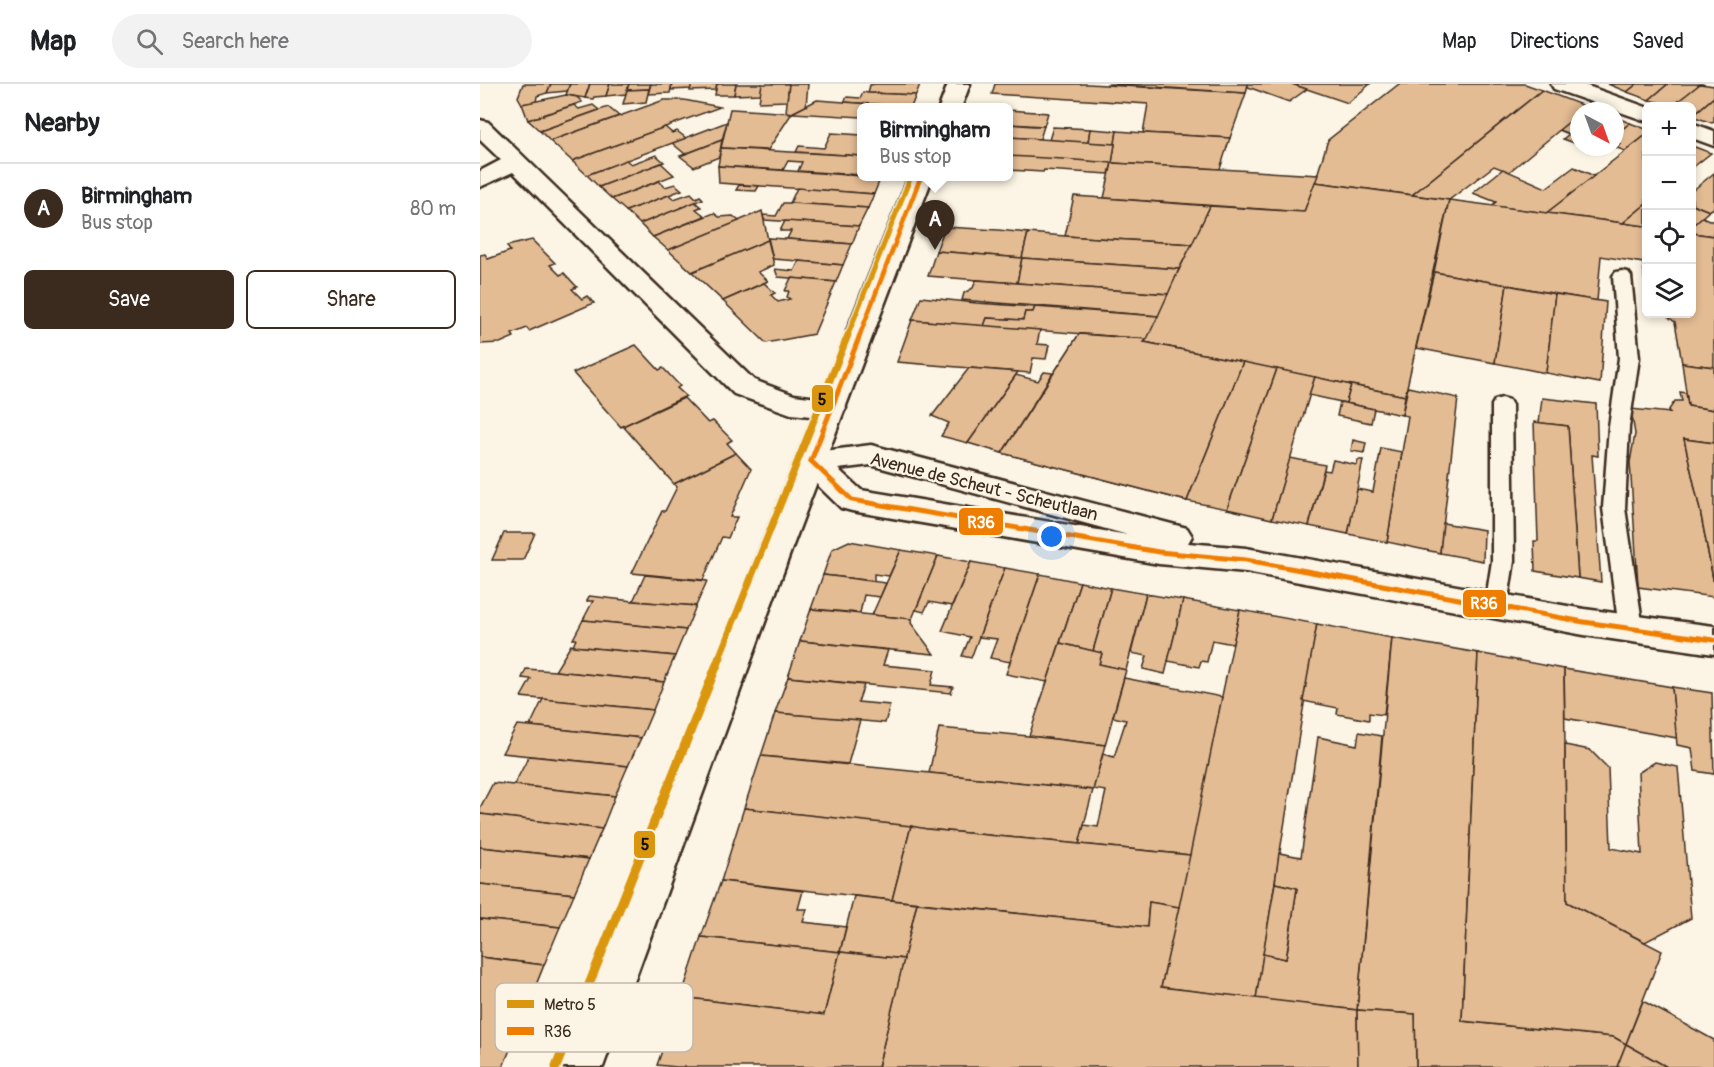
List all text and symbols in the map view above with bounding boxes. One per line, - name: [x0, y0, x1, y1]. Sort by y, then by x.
- search box: [112, 14, 532, 68]
- text: Map: [30, 24, 76, 59]
- icon: search: [133, 25, 166, 58]
- text: Search here: [181, 27, 289, 55]
- text: Map: [1442, 28, 1477, 55]
- text: Directions: [1510, 28, 1599, 55]
- text: Saved: [1632, 28, 1684, 55]
- north arrow: [1570, 102, 1624, 156]
- map controls: [1642, 102, 1696, 318]
- button: +: [1642, 102, 1696, 156]
- popup: [857, 103, 1013, 181]
- text: Nearby: [24, 107, 100, 139]
- text: Birmingham: [879, 116, 991, 144]
- text: Bus stop: [879, 144, 951, 169]
- button: −: [1642, 156, 1696, 210]
- text: Birmingham: [81, 182, 192, 210]
- text: A: [37, 196, 50, 221]
- text: 80 m: [410, 196, 456, 221]
- pin: A: [916, 200, 954, 250]
- text: Bus stop: [81, 210, 153, 235]
- button: locate: [1642, 210, 1696, 264]
- button: layers: [1642, 264, 1696, 318]
- button: Save: [24, 270, 234, 329]
- button: Share: [246, 270, 456, 329]
- line badge: 5: [811, 384, 834, 413]
- text: 5: [818, 390, 827, 410]
- street label: Avenue de Scheut - Scheutlaan: [868, 448, 1100, 526]
- line badge: R36: [958, 507, 1004, 536]
- text: R36: [967, 513, 995, 533]
- your location: [1037, 522, 1066, 551]
- line badge: R36: [1462, 589, 1507, 618]
- text: R36: [1470, 594, 1498, 614]
- line badge: 5: [633, 830, 656, 859]
- text: 5: [641, 835, 650, 855]
- legend: [495, 983, 693, 1052]
- text: Metro 5: [544, 995, 596, 1015]
- text: R36: [544, 1022, 572, 1042]

